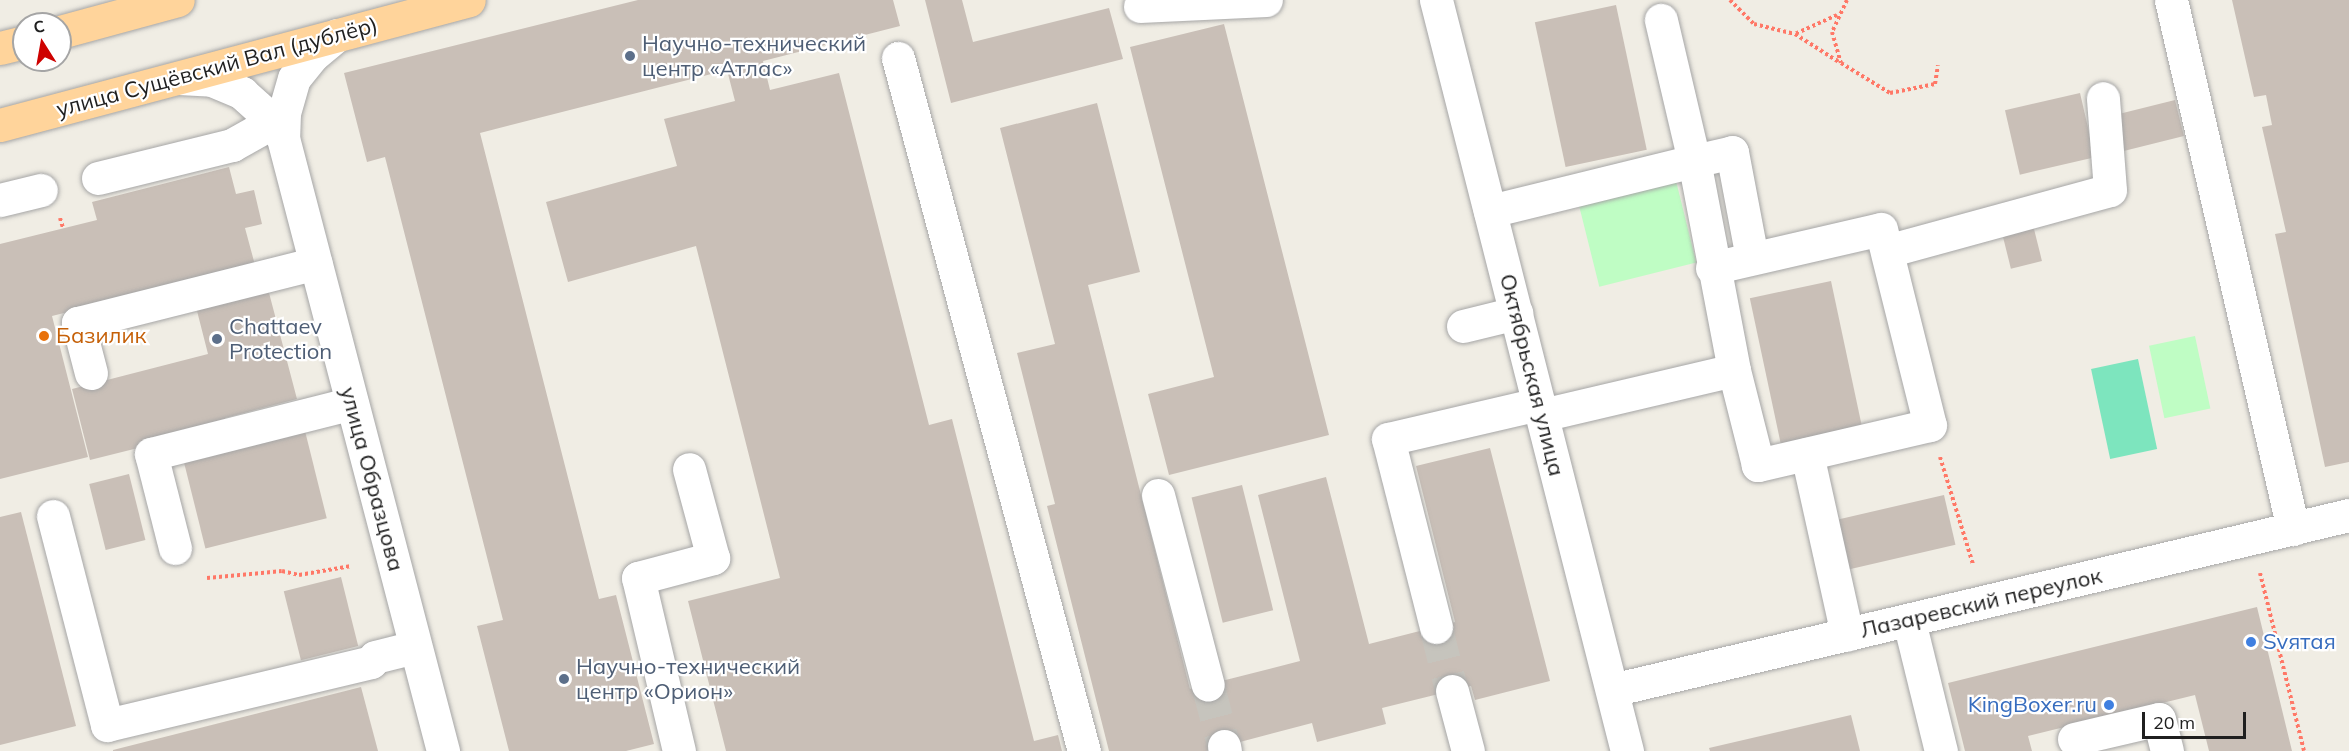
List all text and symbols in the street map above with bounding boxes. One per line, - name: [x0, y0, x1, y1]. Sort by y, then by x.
- street label: улица Сущёвский Вал (дублёр): [53, 11, 381, 123]
- north arrow: [12, 12, 72, 72]
- text: С: [32, 15, 46, 37]
- place label: Научно-технический центр «Атлас»: [642, 30, 866, 82]
- marker: Научно-технический центр «Атлас»: [623, 49, 637, 63]
- street label: Октябрьская улица: [1494, 271, 1570, 479]
- place label: Chattaev Protection: [229, 313, 332, 364]
- place label: Базилик: [56, 323, 146, 349]
- marker: Базилик: [37, 329, 51, 343]
- marker: Chattaev Protection: [210, 332, 224, 346]
- street label: улица Образцова: [335, 384, 409, 574]
- street label: Лазаревский переулок: [1858, 562, 2104, 644]
- place label: Svятая: [2263, 629, 2336, 655]
- marker: Svятая: [2244, 635, 2258, 649]
- place label: Научно-технический центр «Орион»: [576, 653, 800, 704]
- marker: Научно-технический центр «Орион»: [557, 672, 571, 686]
- place label: KingBoxer.ru: [1968, 692, 2097, 718]
- marker: KingBoxer.ru: [2102, 698, 2116, 712]
- scale bar: [2145, 700, 2248, 738]
- text: 20 m: [2153, 711, 2195, 734]

